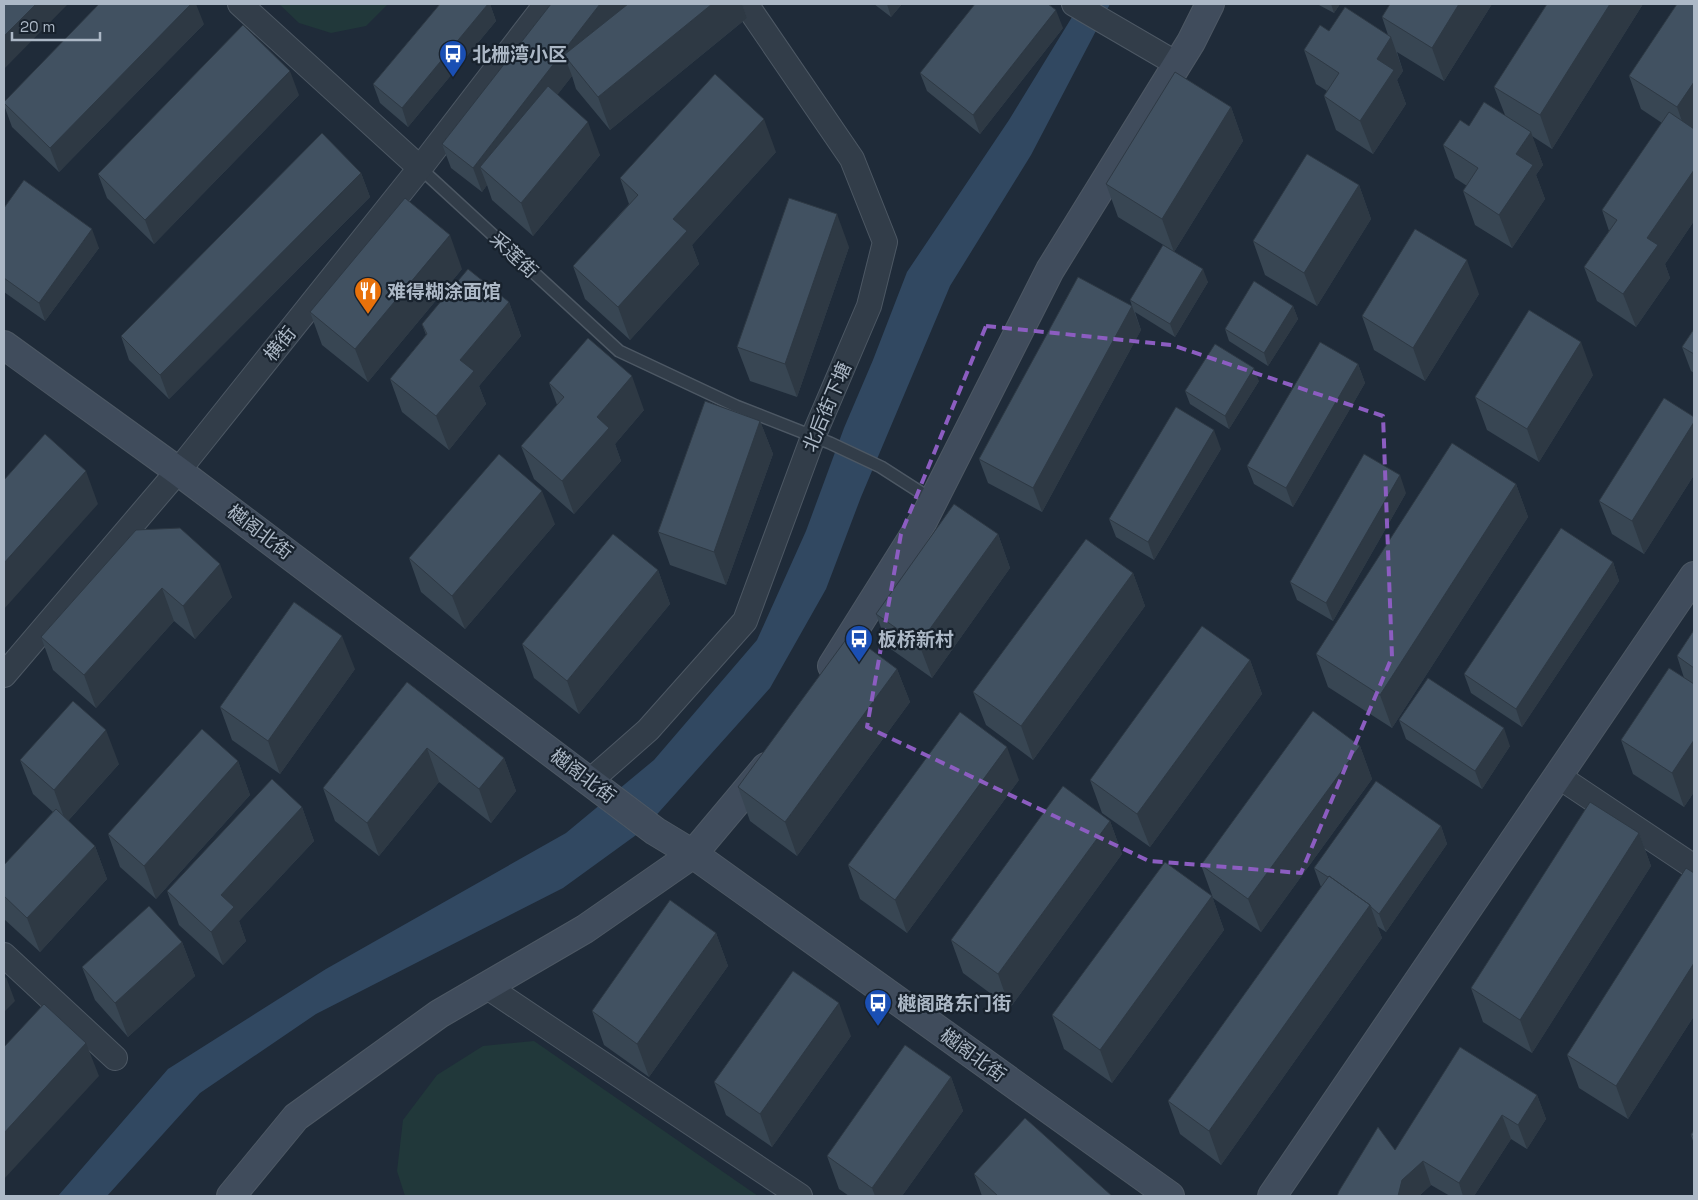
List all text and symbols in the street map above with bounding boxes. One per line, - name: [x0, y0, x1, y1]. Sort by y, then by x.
- scale bar: [12, 10, 100, 42]
- text: 20 m: [20, 17, 55, 36]
- bus stop icon: 北栅湾小区: [438, 39, 468, 78]
- place label: 北栅湾小区: [472, 42, 567, 67]
- street label: 采莲街: [485, 226, 543, 284]
- restaurant icon: 难得糊涂面馆: [353, 276, 383, 315]
- place label: 难得糊涂面馆: [387, 279, 501, 304]
- street label: 横街: [258, 321, 302, 367]
- street label: 北后街下塘: [797, 358, 857, 456]
- street label: 樾阁北街: [222, 499, 298, 565]
- bus stop icon: 板桥新村: [844, 624, 874, 663]
- place label: 板桥新村: [878, 627, 954, 652]
- street label: 樾阁北街: [545, 743, 621, 809]
- bus stop icon: 樾阁路东门街: [863, 988, 893, 1027]
- place label: 樾阁路东门街: [897, 991, 1011, 1016]
- street label: 樾阁北街: [935, 1023, 1011, 1087]

